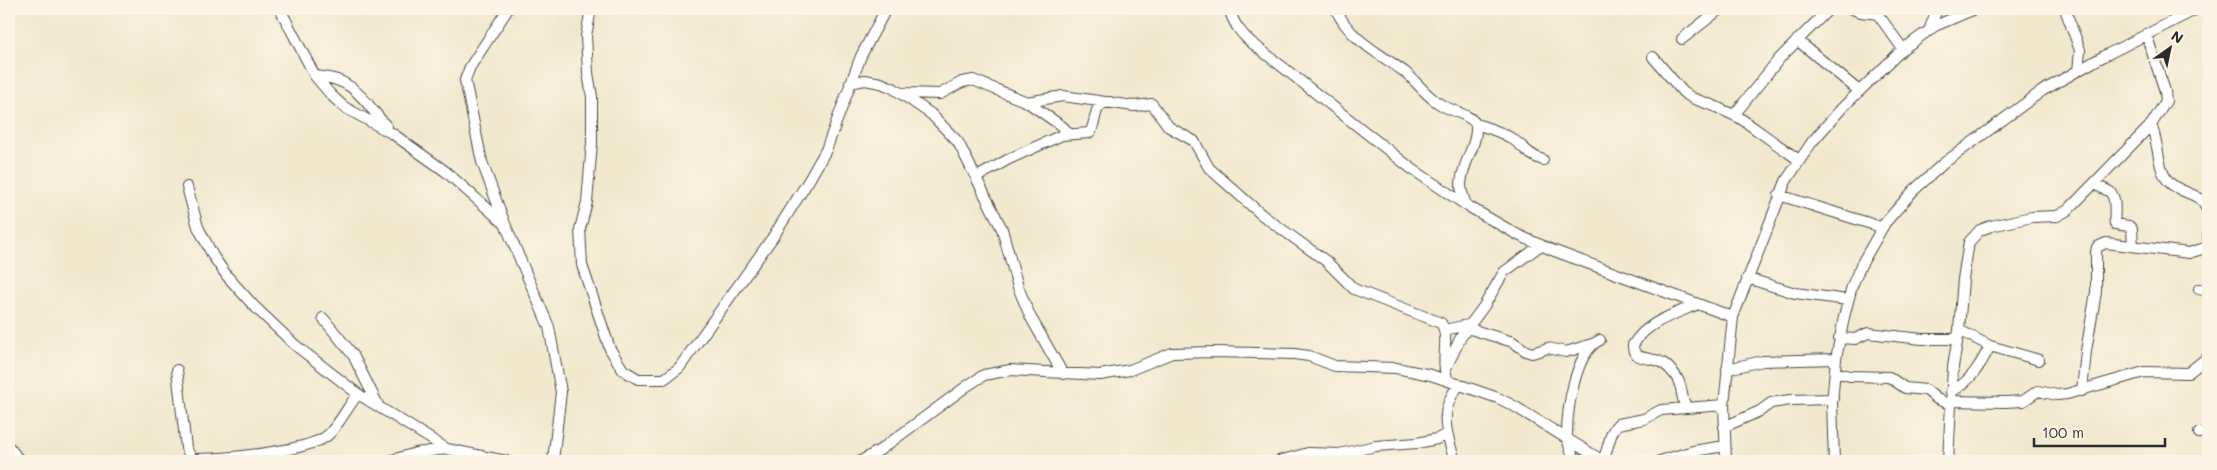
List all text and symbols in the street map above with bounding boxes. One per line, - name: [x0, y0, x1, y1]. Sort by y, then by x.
- north arrow: [2144, 22, 2194, 72]
- text: N: [2168, 26, 2187, 48]
- scale bar: [2034, 415, 2166, 447]
- text: 100 m: [2042, 422, 2084, 442]

